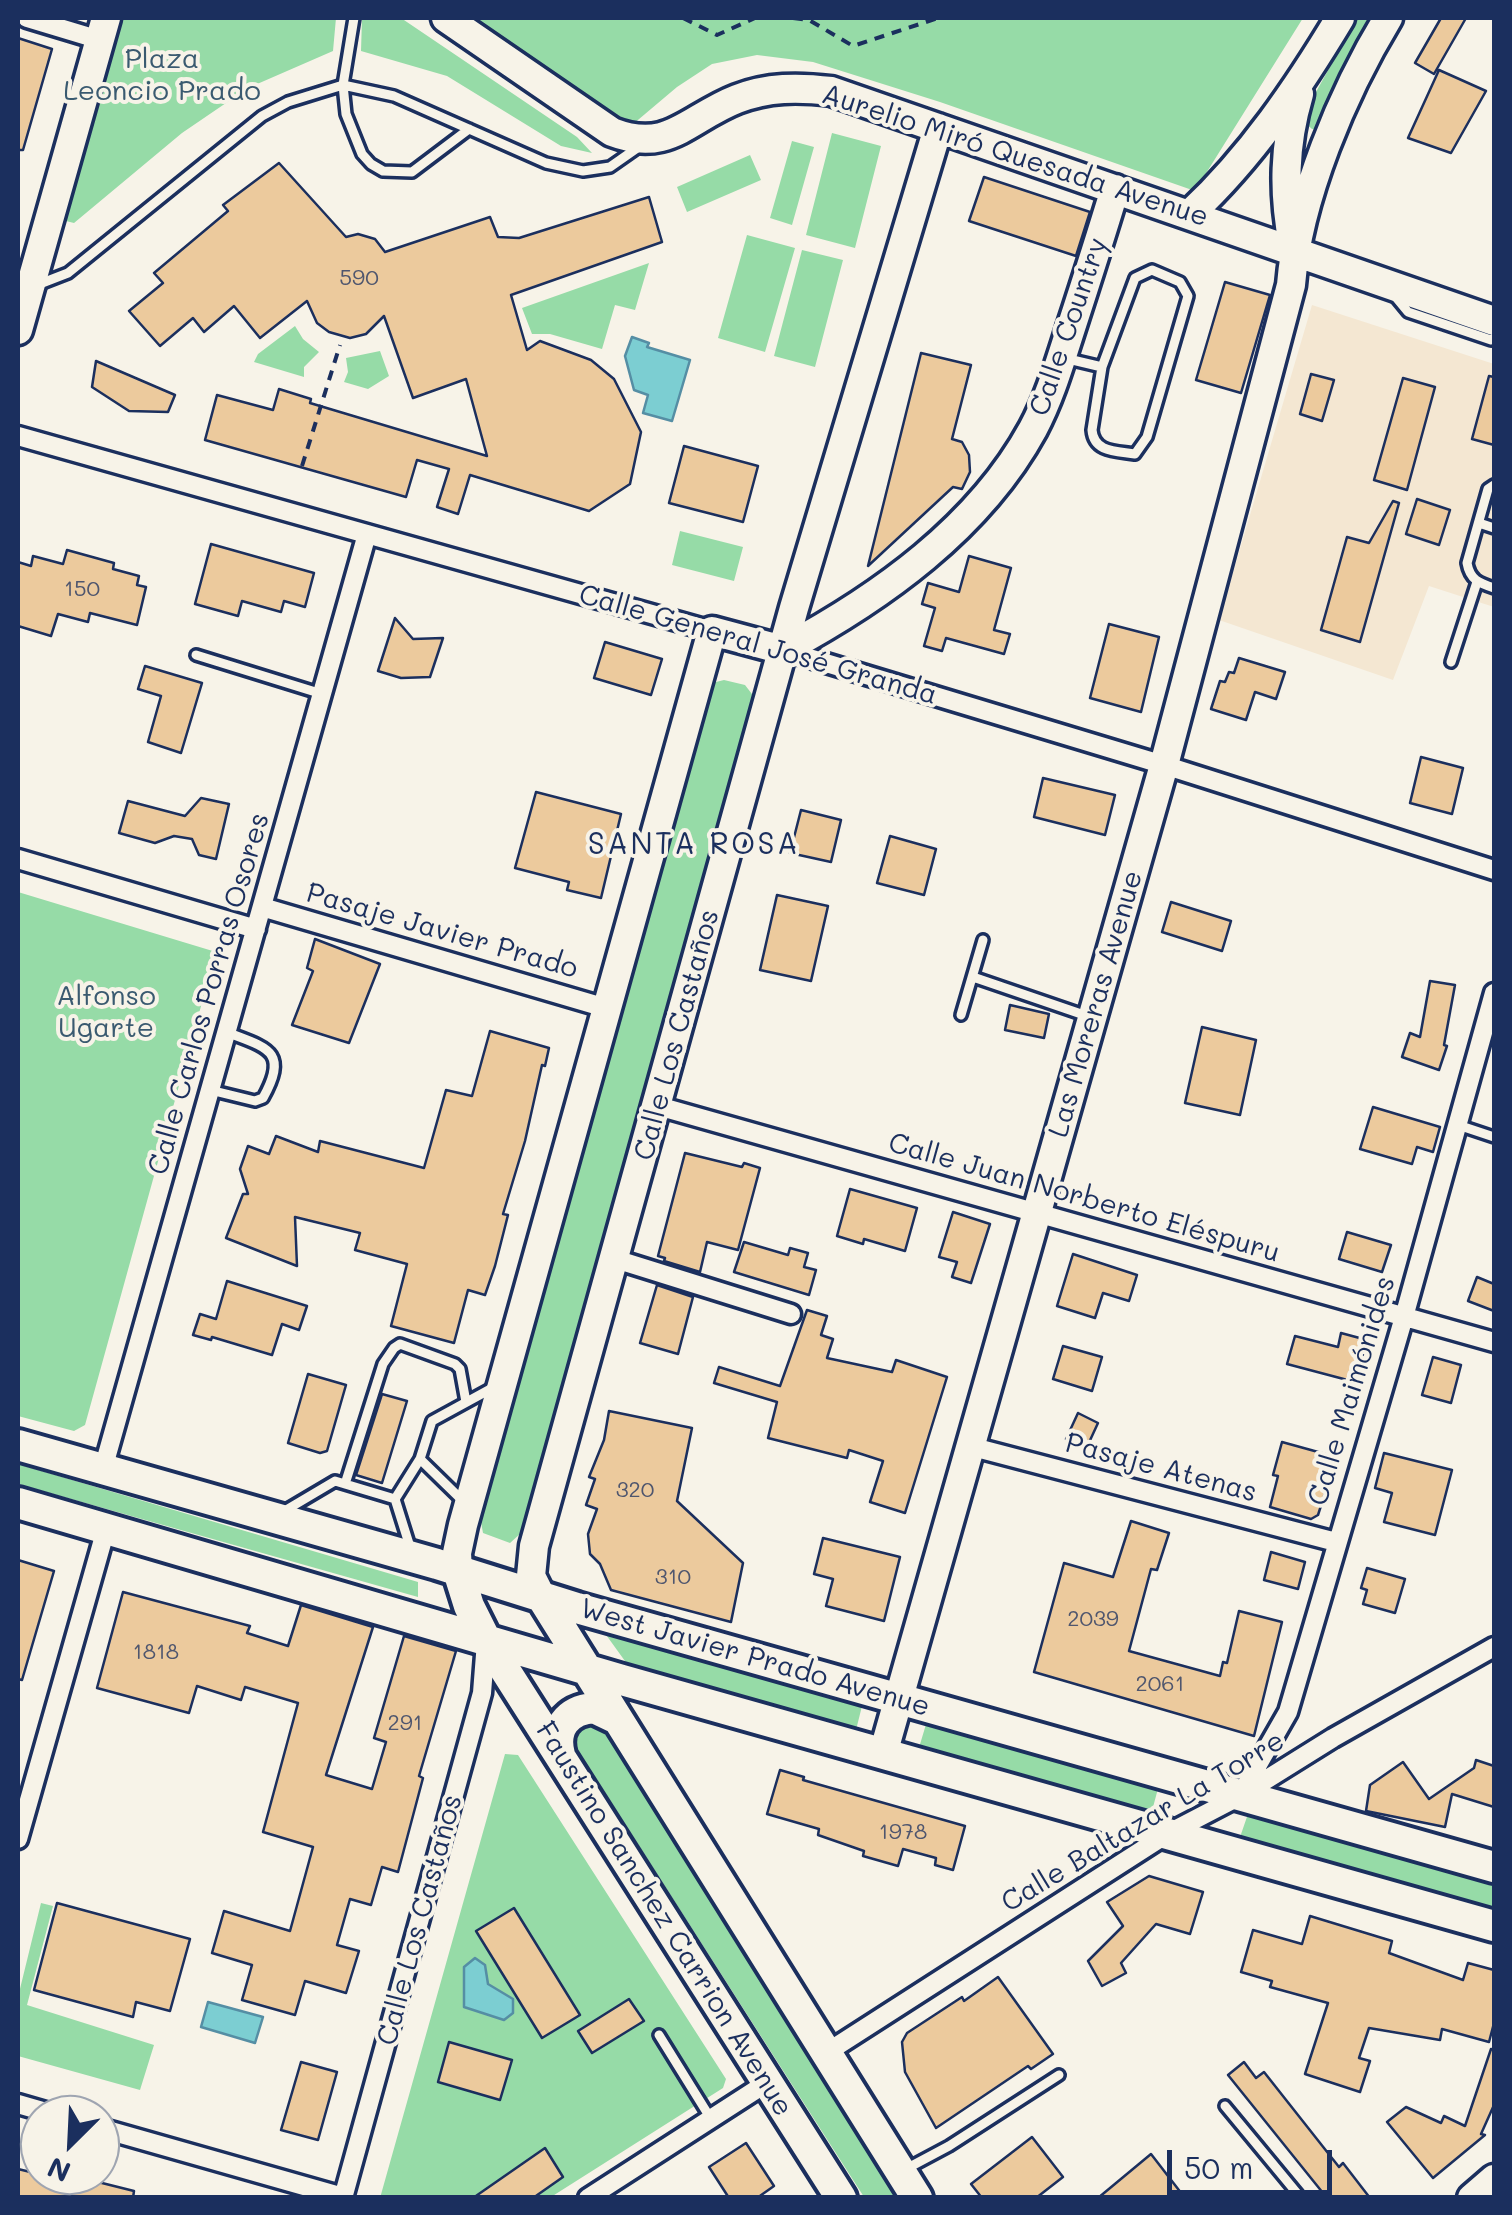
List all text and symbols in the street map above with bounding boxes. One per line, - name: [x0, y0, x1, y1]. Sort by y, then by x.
- park label: Plaza Leoncio Prado: [63, 42, 261, 108]
- street label: Aurelio Miró Quesada Avenue: [818, 78, 1212, 234]
- street label: Calle Country: [1023, 234, 1115, 420]
- house number: 590: [339, 265, 379, 291]
- house number: 150: [64, 576, 100, 602]
- street label: Calle General José Granda: [575, 578, 941, 712]
- street label: Calle Carlos Porras Osores: [141, 809, 277, 1179]
- district label: SANTA ROSA: [588, 827, 800, 863]
- street label: Las Moreras Avenue: [1042, 867, 1150, 1141]
- street label: Pasaje Javier Prado: [302, 876, 582, 986]
- street label: Calle Los Castaños: [627, 906, 727, 1164]
- park label: Alfonso Ugarte: [56, 979, 156, 1045]
- street label: Calle Juan Norberto Eléspuru: [885, 1126, 1283, 1270]
- street label: Calle Maimónides: [1301, 1272, 1403, 1510]
- street label: Pasaje Atenas: [1062, 1426, 1260, 1510]
- house number: 320: [616, 1477, 654, 1503]
- house number: 310: [655, 1564, 691, 1590]
- street label: West Javier Prado Avenue: [576, 1592, 934, 1724]
- house number: 2039: [1067, 1606, 1119, 1632]
- house number: 1818: [133, 1639, 179, 1665]
- house number: 2061: [1136, 1671, 1184, 1697]
- house number: 291: [387, 1710, 423, 1736]
- street label: Faustino Sanchez Carrion Avenue: [528, 1716, 800, 2122]
- street label: Calle Baltazar La Torre: [995, 1724, 1291, 1920]
- street label: Calle Los Castaños: [370, 1791, 470, 2049]
- house number: 1978: [879, 1819, 927, 1845]
- north arrow: [20, 2095, 120, 2195]
- scale bar: [1172, 2130, 1337, 2192]
- text: 50 m: [1184, 2147, 1254, 2187]
- text: N: [42, 2150, 76, 2191]

